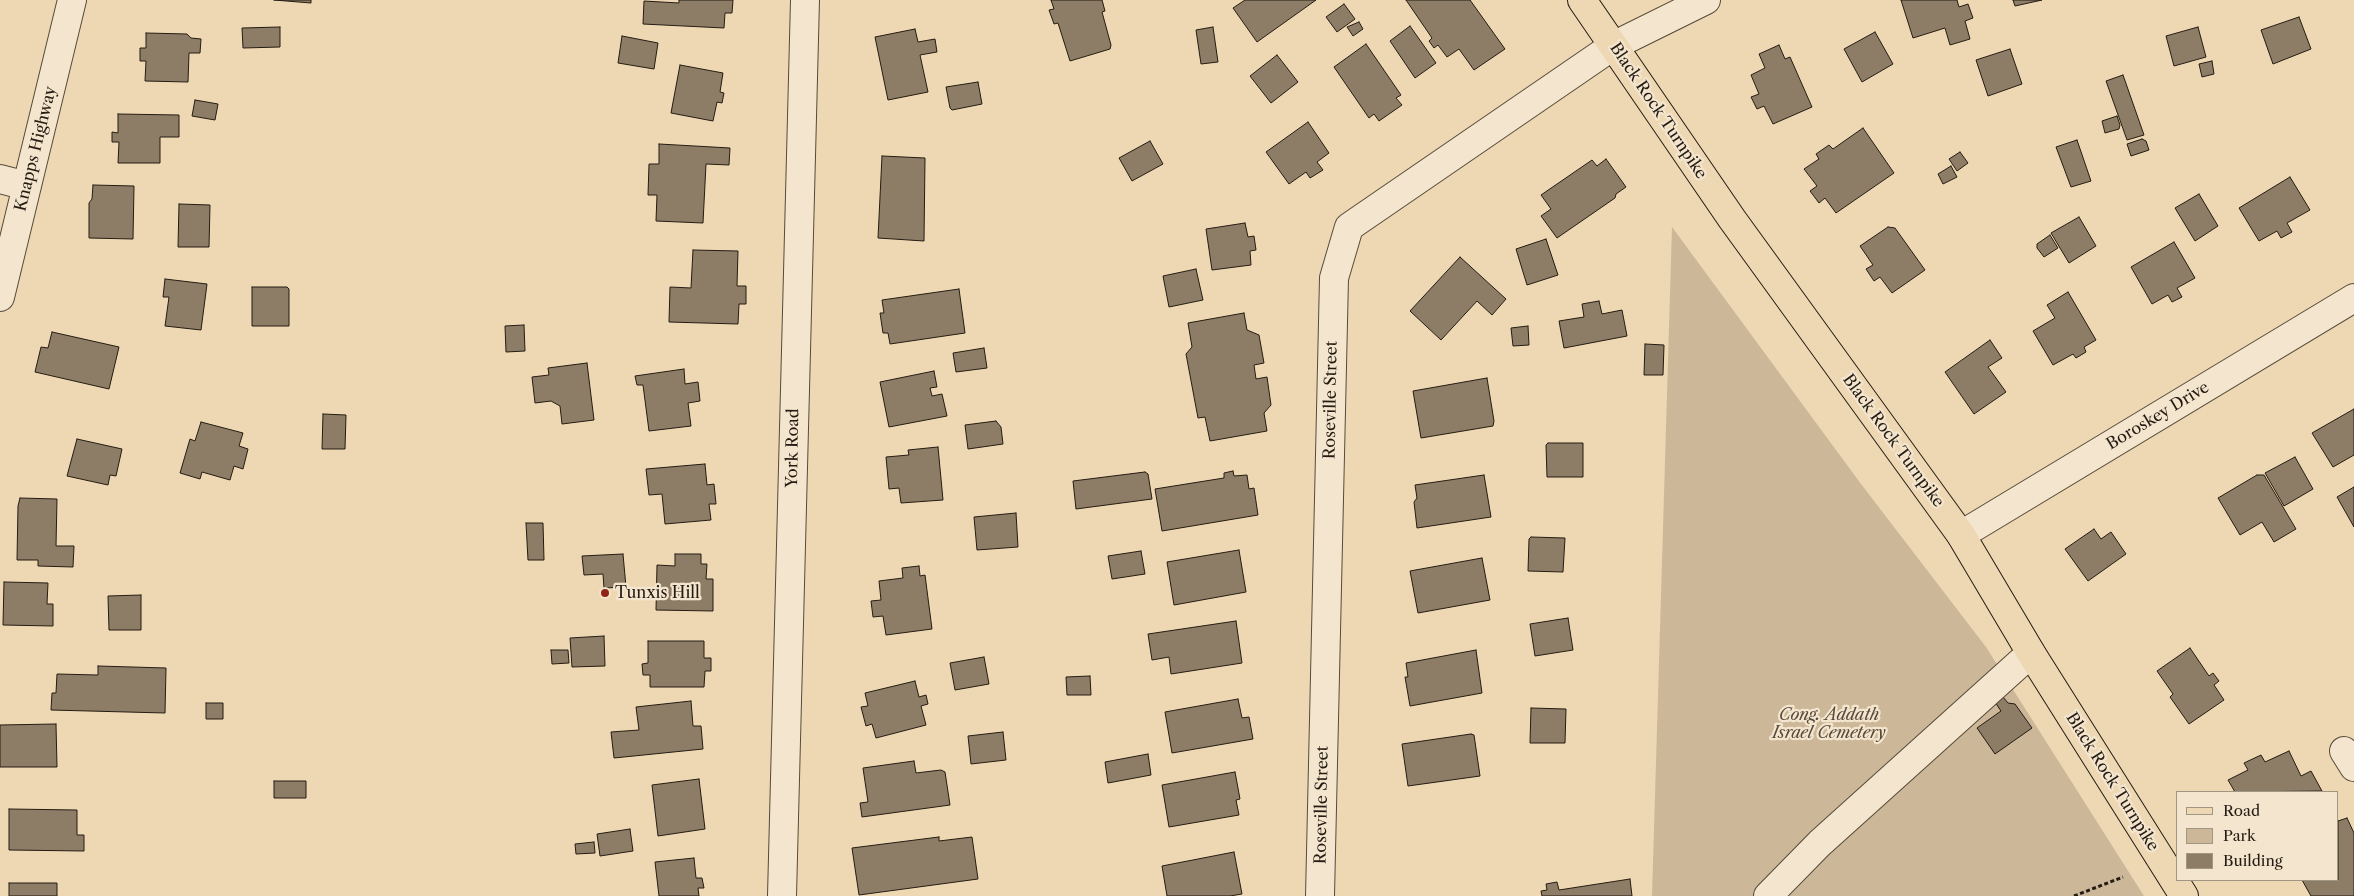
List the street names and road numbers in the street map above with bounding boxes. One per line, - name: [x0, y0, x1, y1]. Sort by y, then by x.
- street label: Black Rock Turnpike: [1605, 39, 1711, 183]
- street label: Knapps Highway: [11, 84, 61, 214]
- street label: Roseville Street: [1320, 341, 1342, 459]
- street label: Black Rock Turnpike: [1838, 371, 1948, 511]
- street label: Boroskey Drive: [2103, 378, 2213, 454]
- street label: York Road: [783, 408, 803, 488]
- street label: Black Rock Turnpike: [2062, 709, 2162, 855]
- street label: Roseville Street: [1311, 746, 1333, 864]

